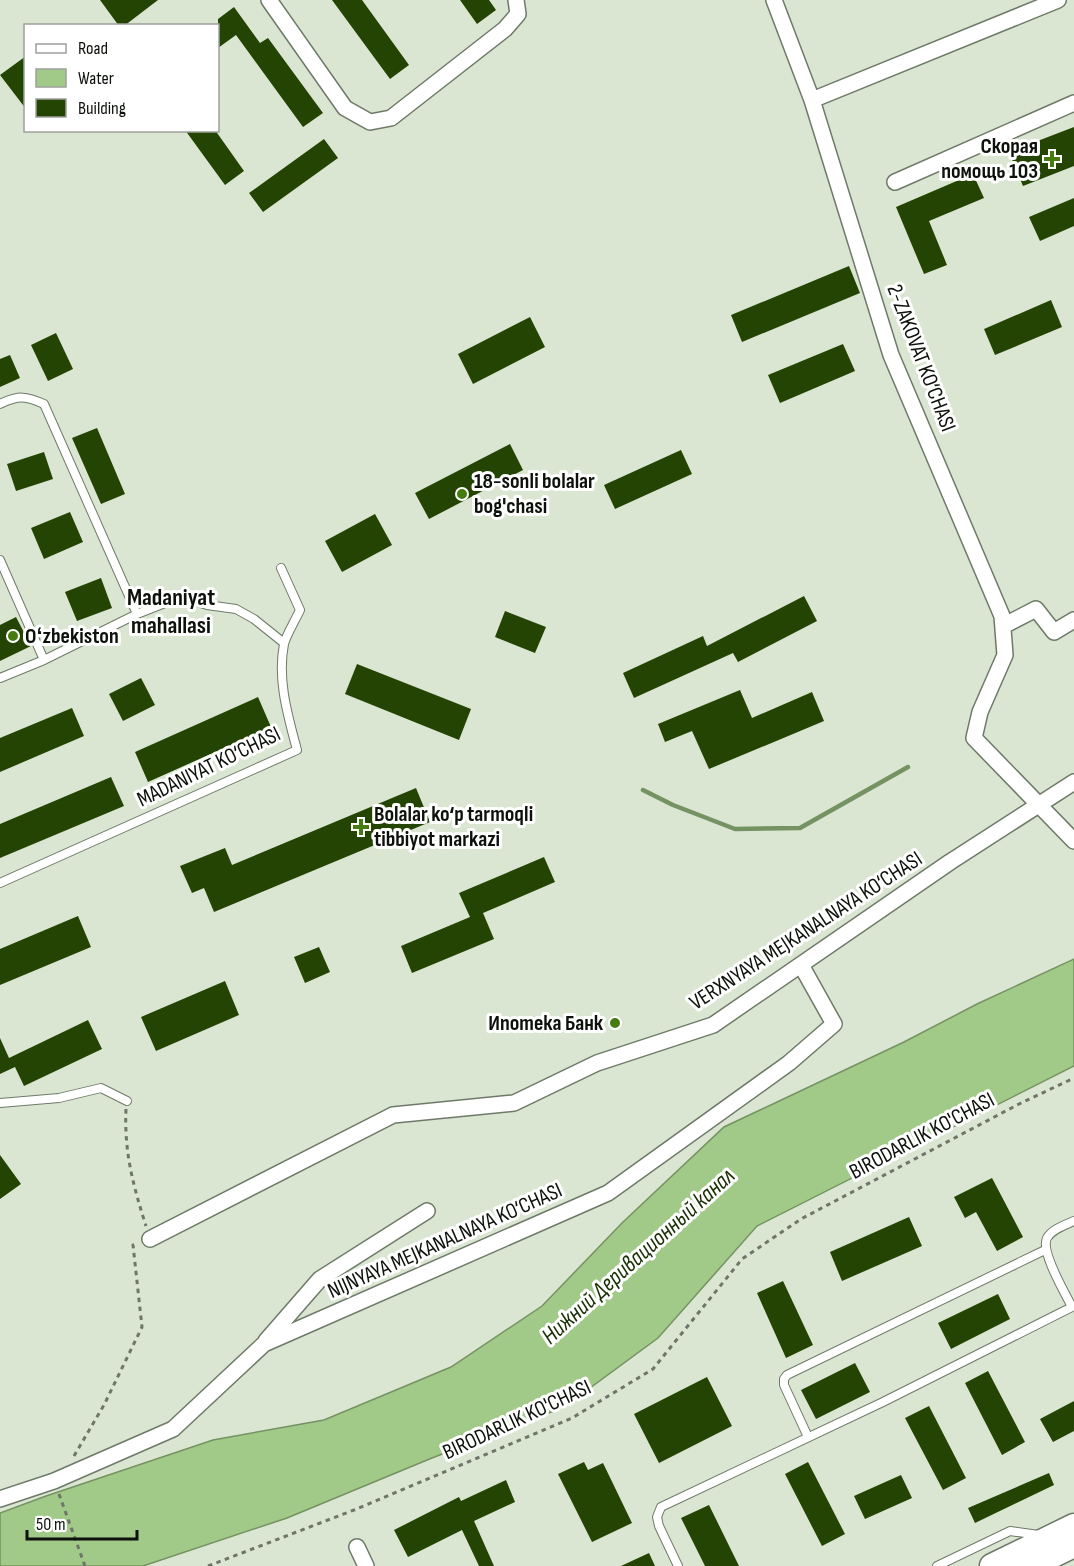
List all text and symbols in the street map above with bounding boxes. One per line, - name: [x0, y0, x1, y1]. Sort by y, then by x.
- legend: [24, 24, 219, 132]
- text: Road: [78, 38, 108, 59]
- text: Water: [78, 68, 114, 89]
- text: Building: [78, 98, 126, 119]
- place label: Скорая помощь 103: [941, 133, 1038, 185]
- marker: Скорая помощь 103: [1043, 150, 1061, 168]
- street label: 2-ZAKOVAT KO‘CHASI: [881, 281, 961, 435]
- place label: 18-sonli bolalar bog'chasi: [474, 468, 595, 520]
- marker: 18-sonli bolalar bog'chasi: [455, 487, 469, 501]
- district label: Madaniyat mahallasi: [127, 583, 215, 640]
- place label: Oʻzbekiston: [25, 623, 119, 650]
- marker: Oʻzbekiston: [6, 629, 20, 643]
- street label: MADANIYAT KO‘CHASI: [133, 721, 285, 813]
- place label: Bolalar ko‘p tarmoqli tibbiyot markazi: [374, 801, 533, 853]
- marker: Bolalar ko‘p tarmoqli tibbiyot markazi: [352, 818, 370, 836]
- street label: VERXNYAYA MEJKANALNAYA KO‘CHASI: [685, 846, 927, 1016]
- place label: Ипотека Банк: [488, 1010, 604, 1037]
- marker: Ипотека Банк: [608, 1016, 622, 1030]
- street label: BIRODARLIK KO'CHASI: [845, 1086, 999, 1186]
- water label: Нижний Деривационный канал: [535, 1162, 741, 1350]
- street label: NIJNYAYA MEJKANALNAYA KO‘CHASI: [324, 1177, 566, 1305]
- street label: BIRODARLIK KO'CHASI: [439, 1374, 595, 1466]
- scale bar: [27, 1503, 136, 1541]
- text: 50 m: [36, 1514, 66, 1535]

